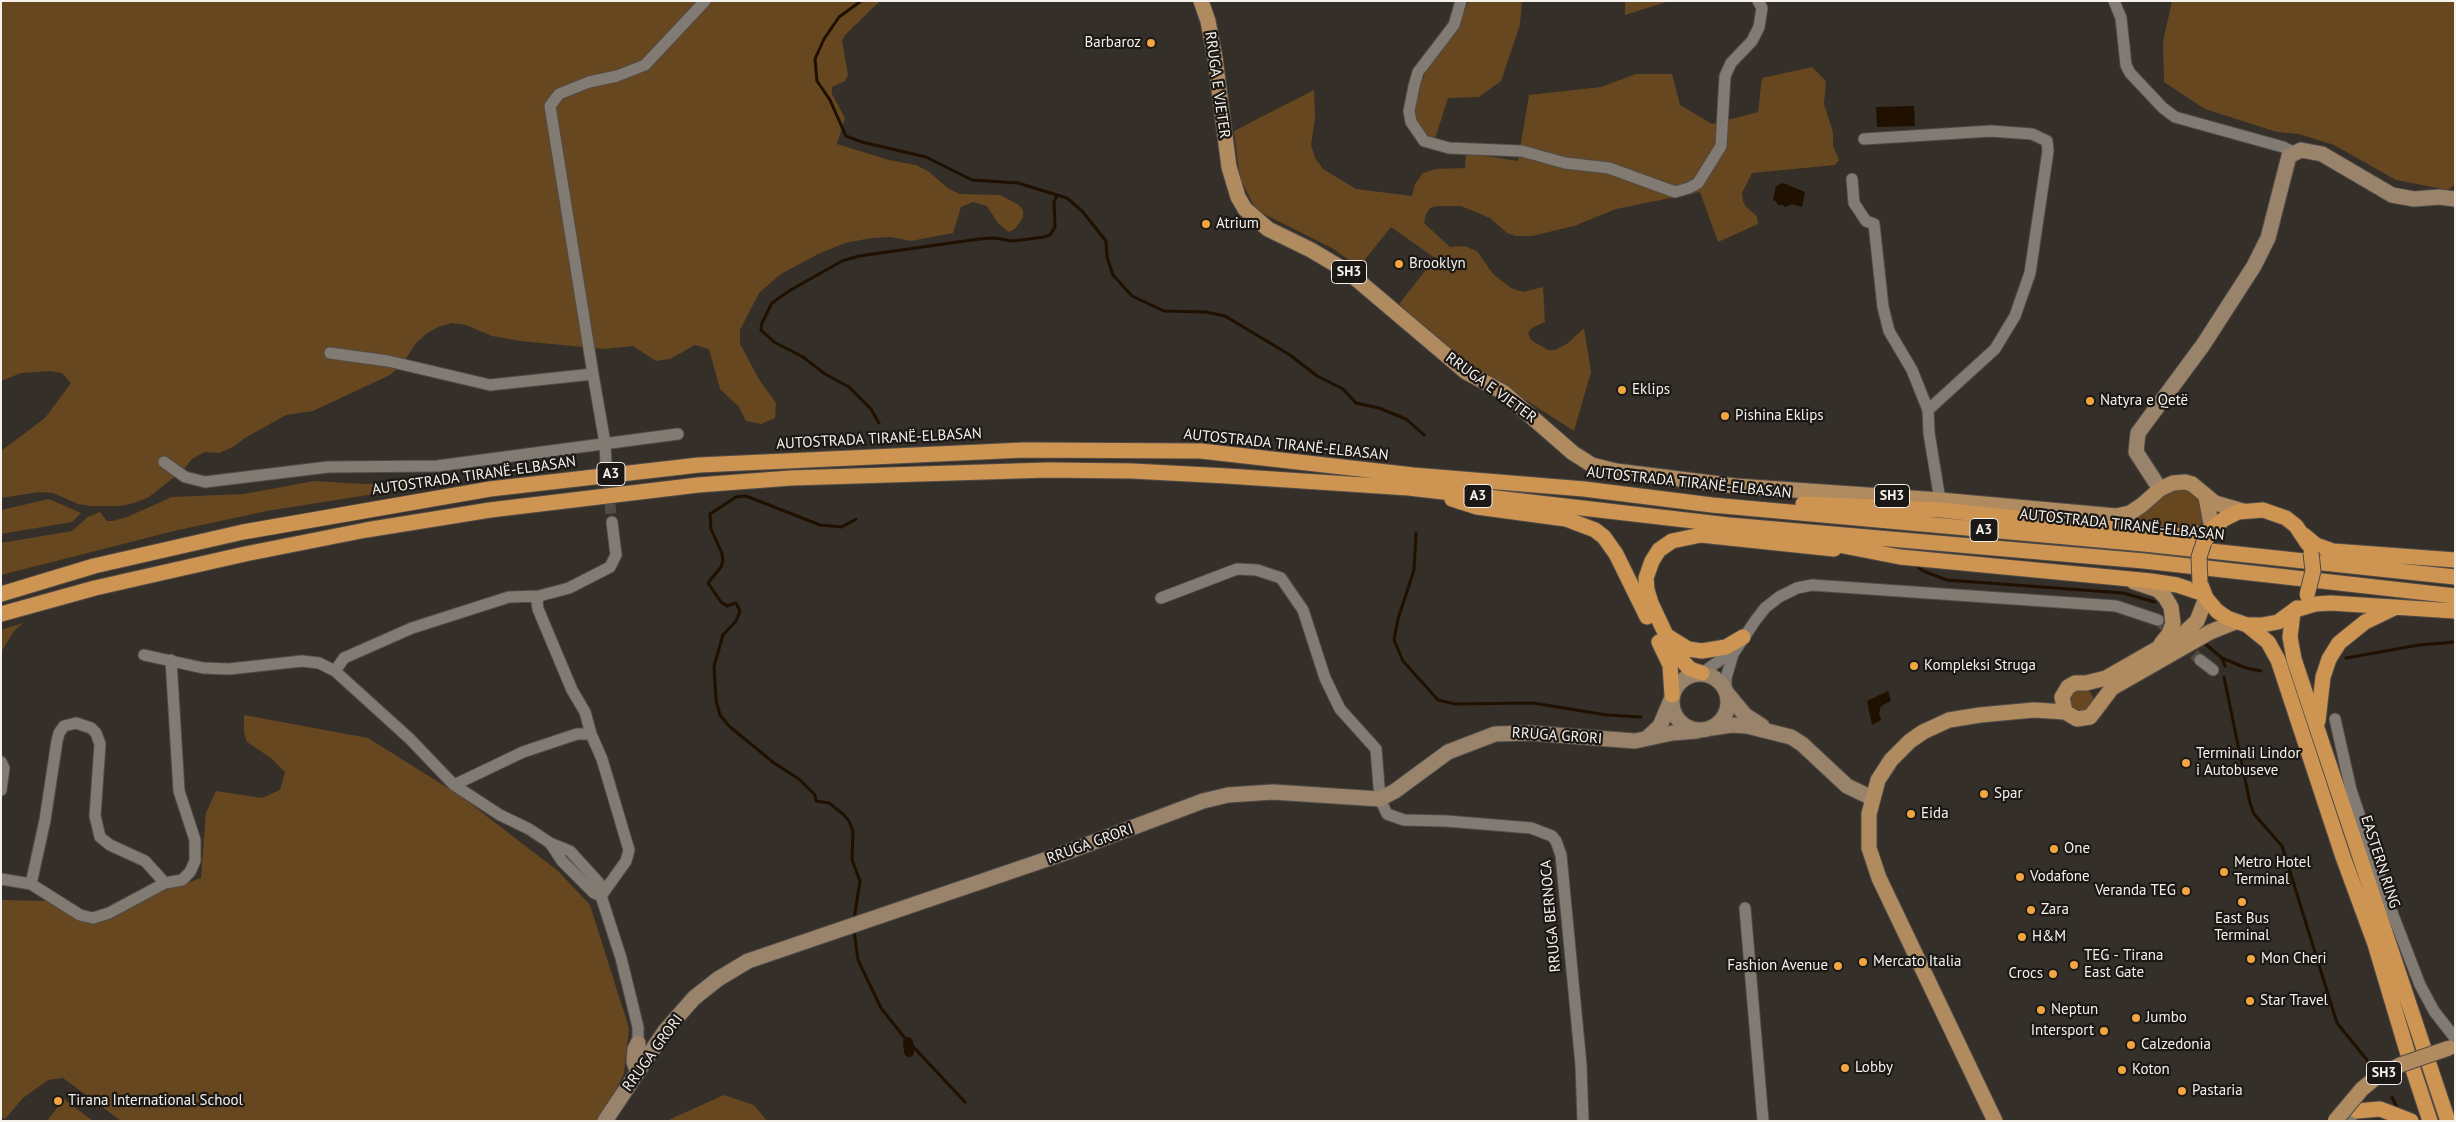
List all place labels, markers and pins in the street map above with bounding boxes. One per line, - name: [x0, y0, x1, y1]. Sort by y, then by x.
- place label: Barbaroz: [1085, 34, 1141, 52]
- marker: Barbaroz: [1145, 37, 1157, 49]
- place label: Atrium: [1216, 215, 1259, 233]
- marker: Atrium: [1200, 218, 1212, 230]
- place label: Brooklyn: [1409, 255, 1466, 273]
- marker: Brooklyn: [1393, 258, 1405, 270]
- place label: Eklips: [1632, 381, 1670, 399]
- marker: Eklips: [1616, 384, 1628, 396]
- place label: Natyra e Qetë: [2100, 392, 2188, 410]
- marker: Natyra e Qetë: [2084, 395, 2096, 407]
- place label: Pishina Eklips: [1735, 407, 1824, 425]
- marker: Pishina Eklips: [1719, 410, 1731, 422]
- place label: Kompleksi Struga: [1924, 657, 2036, 675]
- marker: Kompleksi Struga: [1908, 660, 1920, 672]
- place label: Terminali Lindor i Autobuseve: [2196, 745, 2301, 780]
- marker: Terminali Lindor i Autobuseve: [2180, 757, 2192, 769]
- place label: Spar: [1994, 785, 2023, 803]
- marker: Spar: [1978, 788, 1990, 800]
- place label: Eida: [1921, 805, 1949, 823]
- marker: Eida: [1905, 808, 1917, 820]
- place label: One: [2064, 840, 2090, 858]
- marker: One: [2048, 843, 2060, 855]
- place label: Metro Hotel Terminal: [2234, 854, 2311, 889]
- marker: Metro Hotel Terminal: [2218, 866, 2230, 878]
- place label: Vodafone: [2030, 868, 2090, 886]
- marker: Vodafone: [2014, 871, 2026, 883]
- place label: Veranda TEG: [2095, 882, 2176, 900]
- marker: Veranda TEG: [2180, 885, 2192, 897]
- marker: East Bus Terminal: [2236, 896, 2248, 908]
- place label: Zara: [2041, 901, 2069, 919]
- marker: Zara: [2025, 904, 2037, 916]
- place label: East Bus Terminal: [2214, 910, 2270, 945]
- place label: H&M: [2032, 928, 2066, 946]
- marker: H&M: [2016, 931, 2028, 943]
- place label: TEG - Tirana East Gate: [2084, 947, 2163, 982]
- place label: Mon Cheri: [2261, 950, 2327, 968]
- place label: Mercato Italia: [1873, 953, 1961, 971]
- marker: Mon Cheri: [2245, 953, 2257, 965]
- marker: Mercato Italia: [1857, 956, 1869, 968]
- place label: Fashion Avenue: [1727, 957, 1828, 975]
- marker: TEG - Tirana East Gate: [2068, 959, 2080, 971]
- marker: Fashion Avenue: [1832, 960, 1844, 972]
- place label: Crocs: [2008, 965, 2043, 983]
- marker: Crocs: [2047, 968, 2059, 980]
- place label: Star Travel: [2260, 992, 2328, 1010]
- marker: Star Travel: [2244, 995, 2256, 1007]
- place label: Neptun: [2051, 1001, 2098, 1019]
- marker: Neptun: [2035, 1004, 2047, 1016]
- place label: Jumbo: [2146, 1009, 2187, 1027]
- marker: Jumbo: [2130, 1012, 2142, 1024]
- place label: Intersport: [2031, 1022, 2094, 1040]
- marker: Intersport: [2098, 1025, 2110, 1037]
- place label: Calzedonia: [2141, 1036, 2211, 1054]
- marker: Calzedonia: [2125, 1039, 2137, 1051]
- place label: Lobby: [1855, 1059, 1893, 1077]
- place label: Koton: [2132, 1061, 2170, 1079]
- marker: Lobby: [1839, 1062, 1851, 1074]
- marker: Koton: [2116, 1064, 2128, 1076]
- place label: Pastaria: [2192, 1082, 2243, 1100]
- marker: Pastaria: [2176, 1085, 2188, 1097]
- place label: Tirana International School: [68, 1092, 243, 1110]
- marker: Tirana International School: [52, 1095, 64, 1107]

